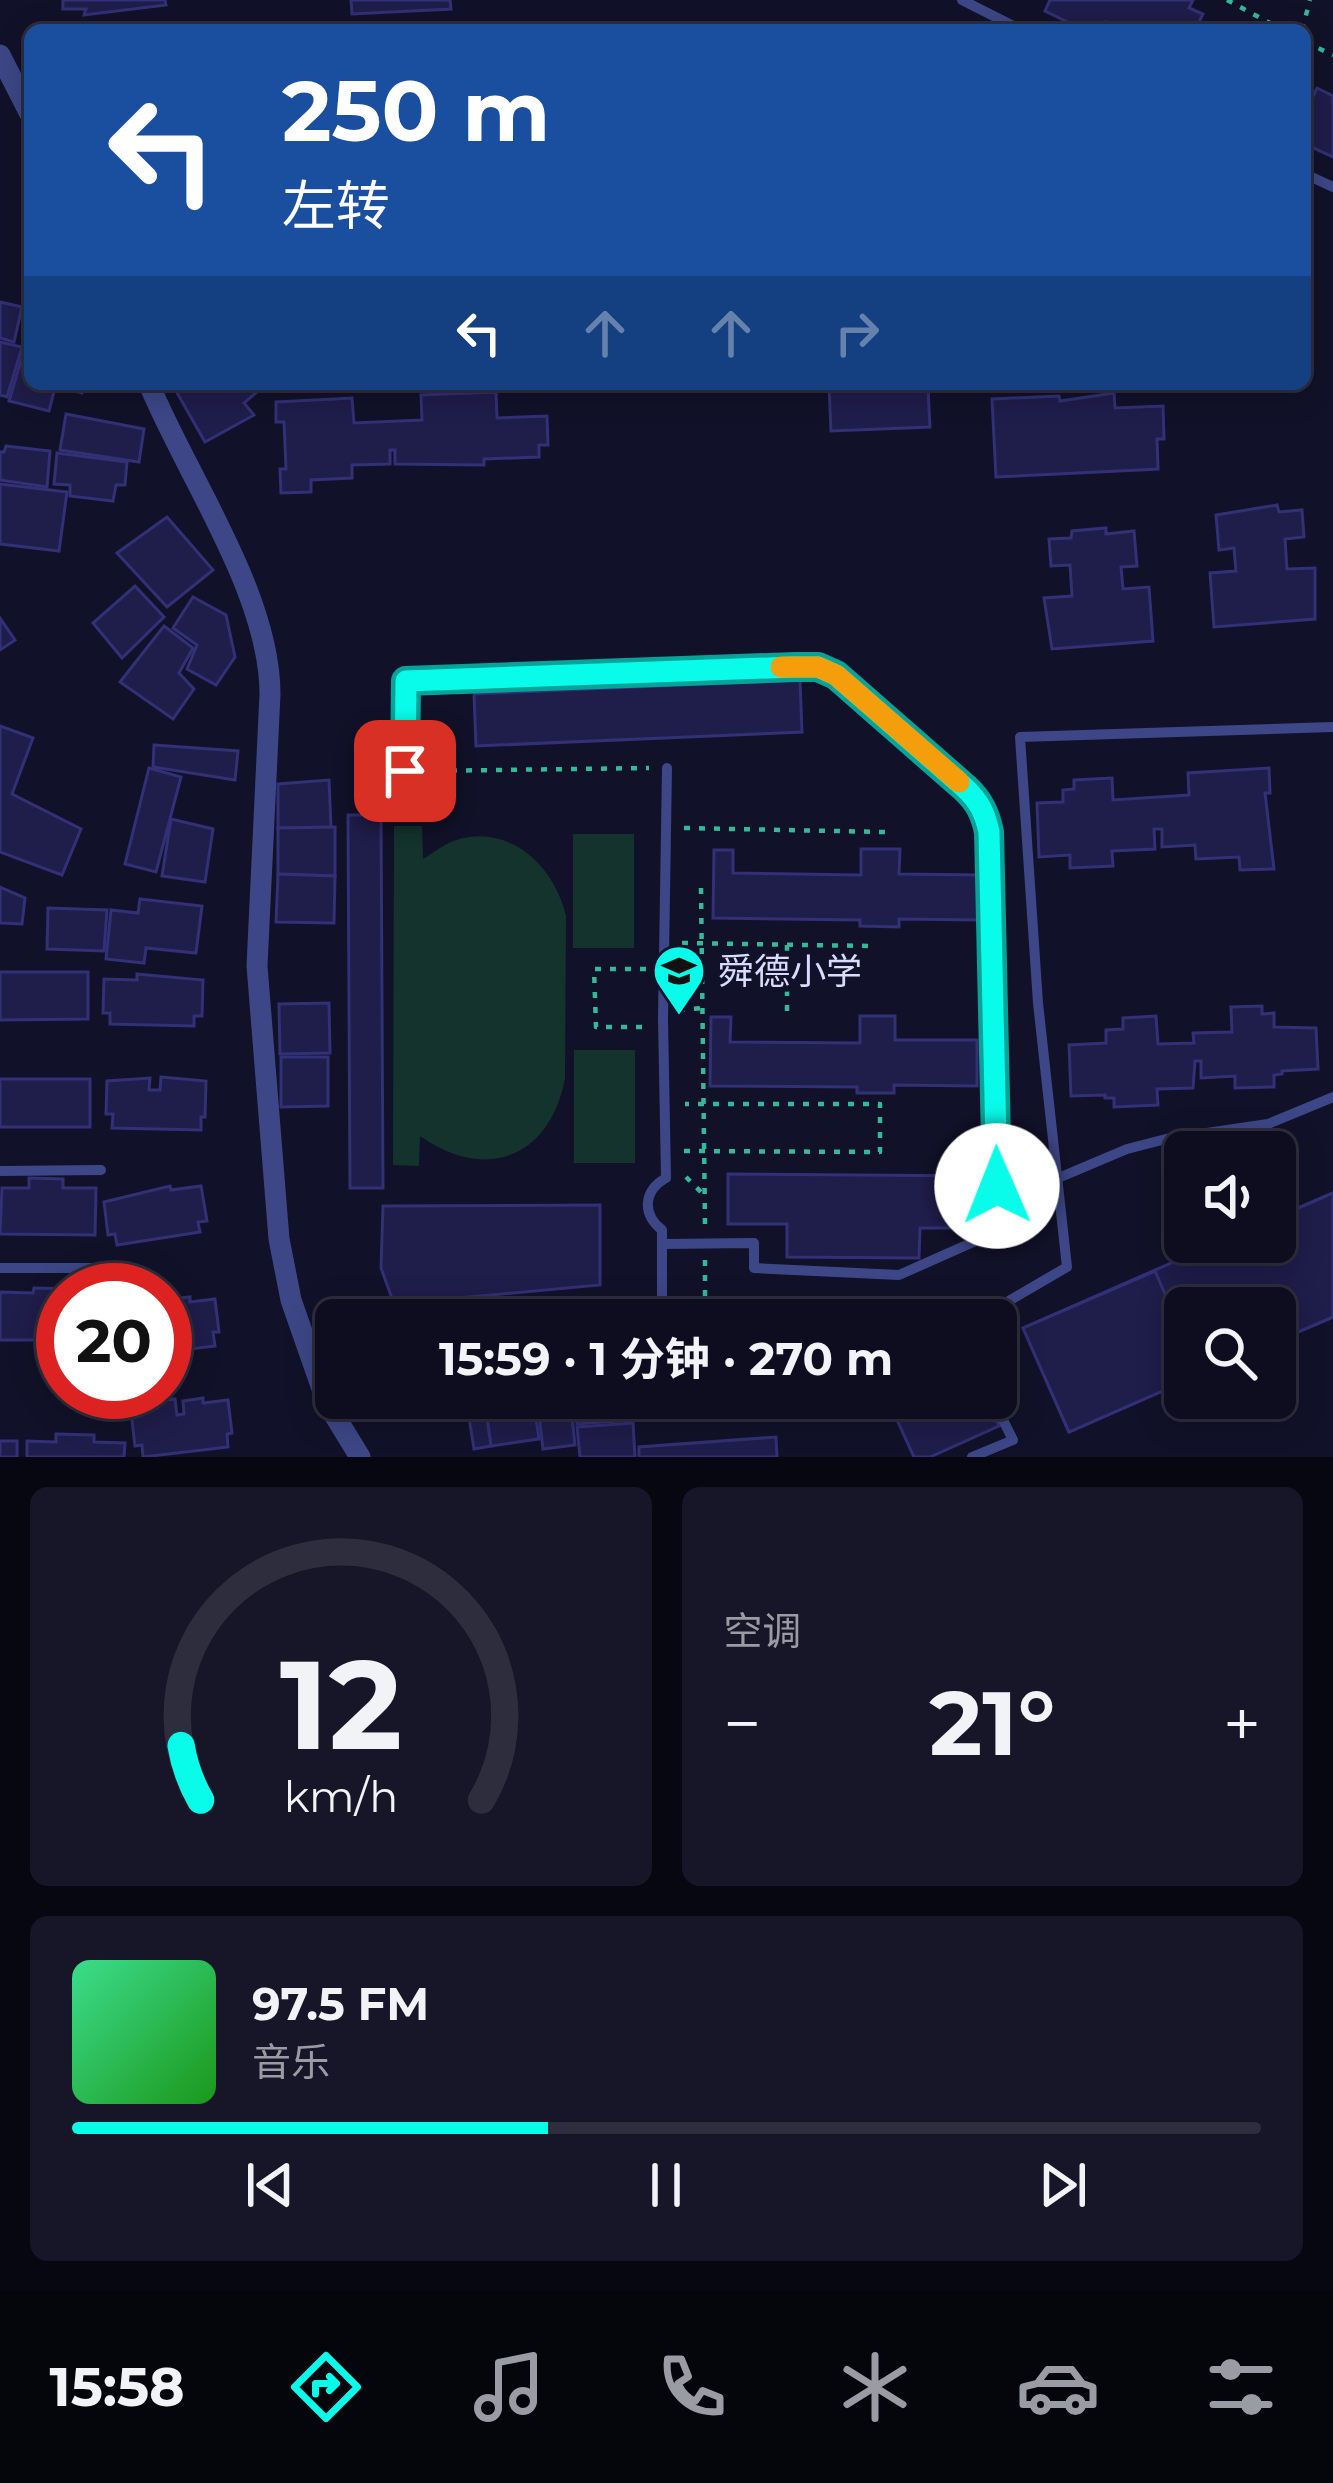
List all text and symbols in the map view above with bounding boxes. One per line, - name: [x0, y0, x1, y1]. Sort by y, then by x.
- text: 250 m: [282, 60, 550, 162]
- icon: left: [84, 72, 240, 228]
- text: 左转: [282, 173, 390, 239]
- icon: left: [446, 300, 512, 366]
- icon: ahead: [572, 300, 638, 366]
- icon: ahead: [698, 300, 764, 366]
- icon: right: [824, 300, 890, 366]
- pin: [354, 720, 456, 822]
- icon: arrive: [372, 738, 438, 804]
- school or university icon: 舜德小学: [651, 943, 707, 1017]
- place label: 舜德小学: [718, 949, 862, 993]
- position arrow: [934, 1123, 1060, 1249]
- map controls: [1164, 1131, 1296, 1419]
- button: sound: [1164, 1131, 1296, 1263]
- speed limit sign: 20: [36, 1263, 192, 1419]
- button: search: [1164, 1287, 1296, 1419]
- text: 15:59 · 1 分钟 · 270 m: [439, 1331, 893, 1386]
- text: 空调: [724, 1607, 802, 1655]
- text: 12: [279, 1628, 402, 1780]
- text: 21°: [929, 1668, 1055, 1778]
- text: −: [724, 1683, 761, 1764]
- text: +: [1223, 1683, 1261, 1764]
- text: km/h: [284, 1769, 398, 1822]
- text: 97.5 FM: [252, 1976, 429, 2031]
- text: 音乐: [252, 2038, 330, 2086]
- icon: previous: [237, 2152, 303, 2218]
- icon: pause: [633, 2152, 699, 2218]
- icon: next: [1030, 2152, 1096, 2218]
- icon: directions: [284, 2345, 368, 2429]
- icon: music: [467, 2345, 551, 2429]
- icon: phone: [650, 2345, 734, 2429]
- icon: climate: [833, 2345, 917, 2429]
- icon: car: [1016, 2345, 1100, 2429]
- icon: filters: [1199, 2345, 1283, 2429]
- text: 15:58: [50, 2354, 185, 2420]

